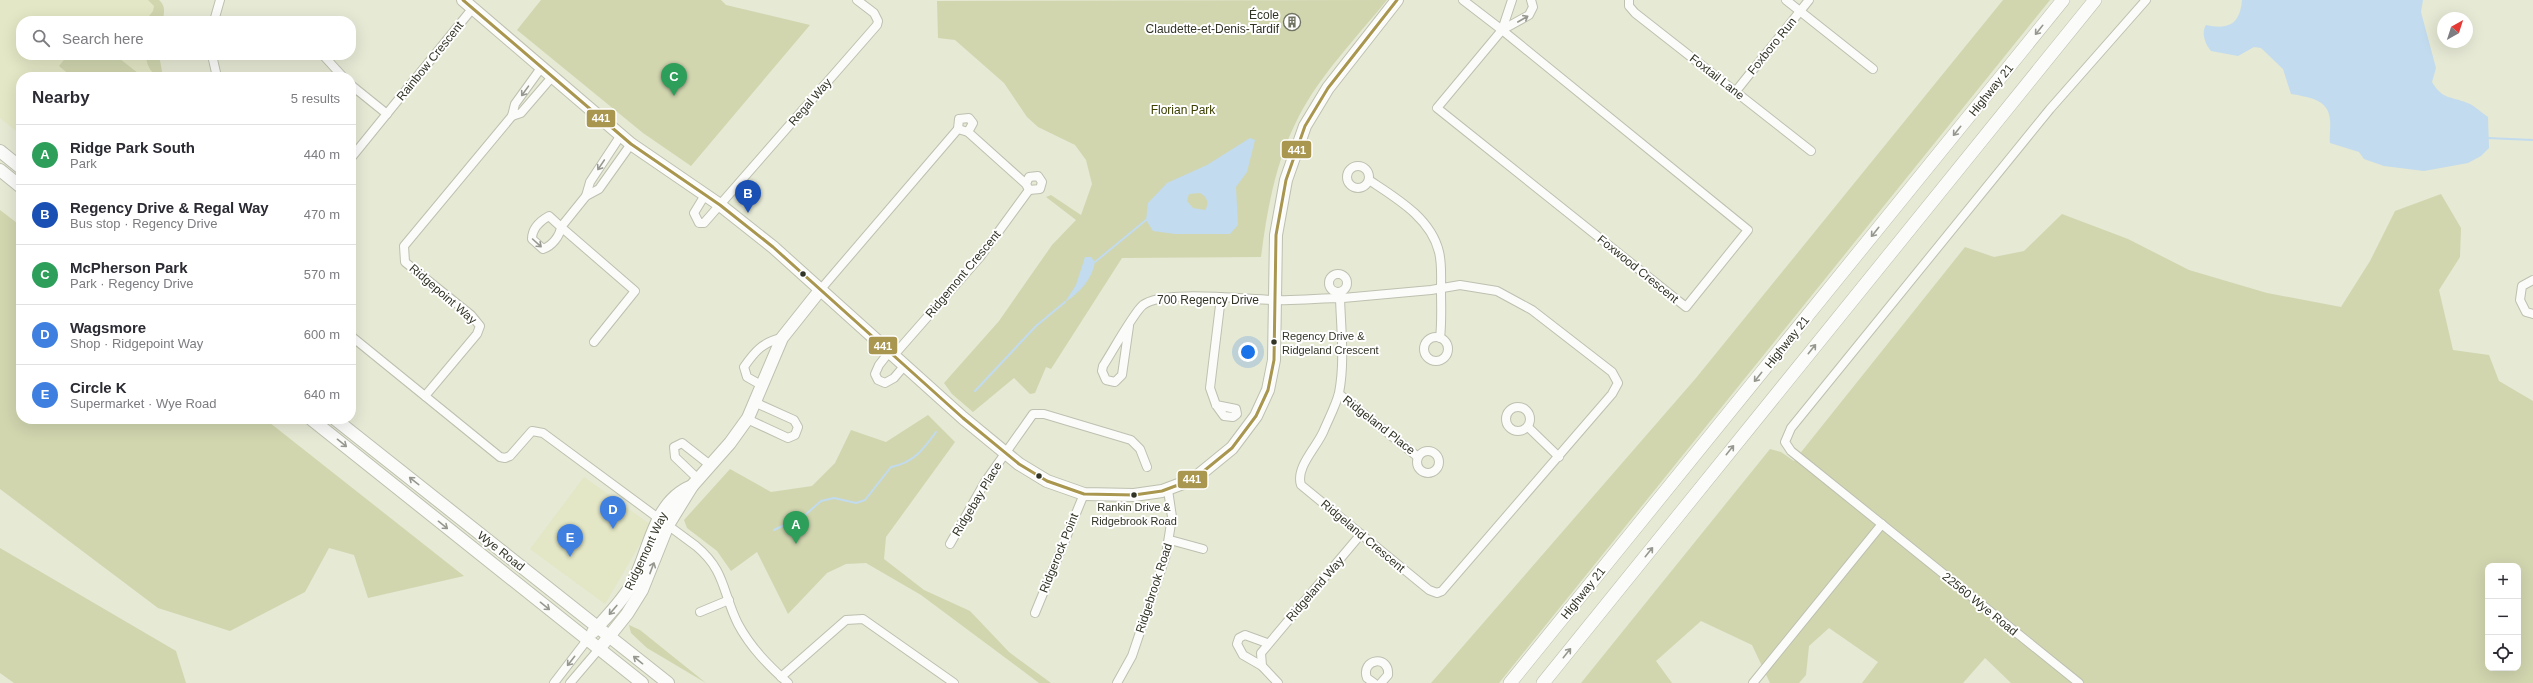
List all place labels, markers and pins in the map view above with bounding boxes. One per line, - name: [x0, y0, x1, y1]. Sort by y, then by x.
- place label: École Claudette-et-Denis-Tardif: [1146, 7, 1280, 36]
- building icon: École Claudette-et-Denis-Tardif: [1282, 12, 1302, 32]
- pin: C: [661, 63, 687, 96]
- pin: B: [735, 180, 761, 213]
- unlabelled marker: [798, 269, 808, 279]
- place label: Regency Drive & Ridgeland Crescent: [1282, 330, 1379, 356]
- marker: Regency Drive & Ridgeland Crescent: [1269, 337, 1279, 347]
- unlabelled marker: [1034, 471, 1044, 481]
- marker: Rankin Drive & Ridgebrook Road: [1129, 490, 1139, 500]
- pin: D: [600, 496, 626, 529]
- place label: Rankin Drive & Ridgebrook Road: [1091, 501, 1177, 527]
- pin: A: [783, 511, 809, 544]
- pin: E: [557, 524, 583, 557]

